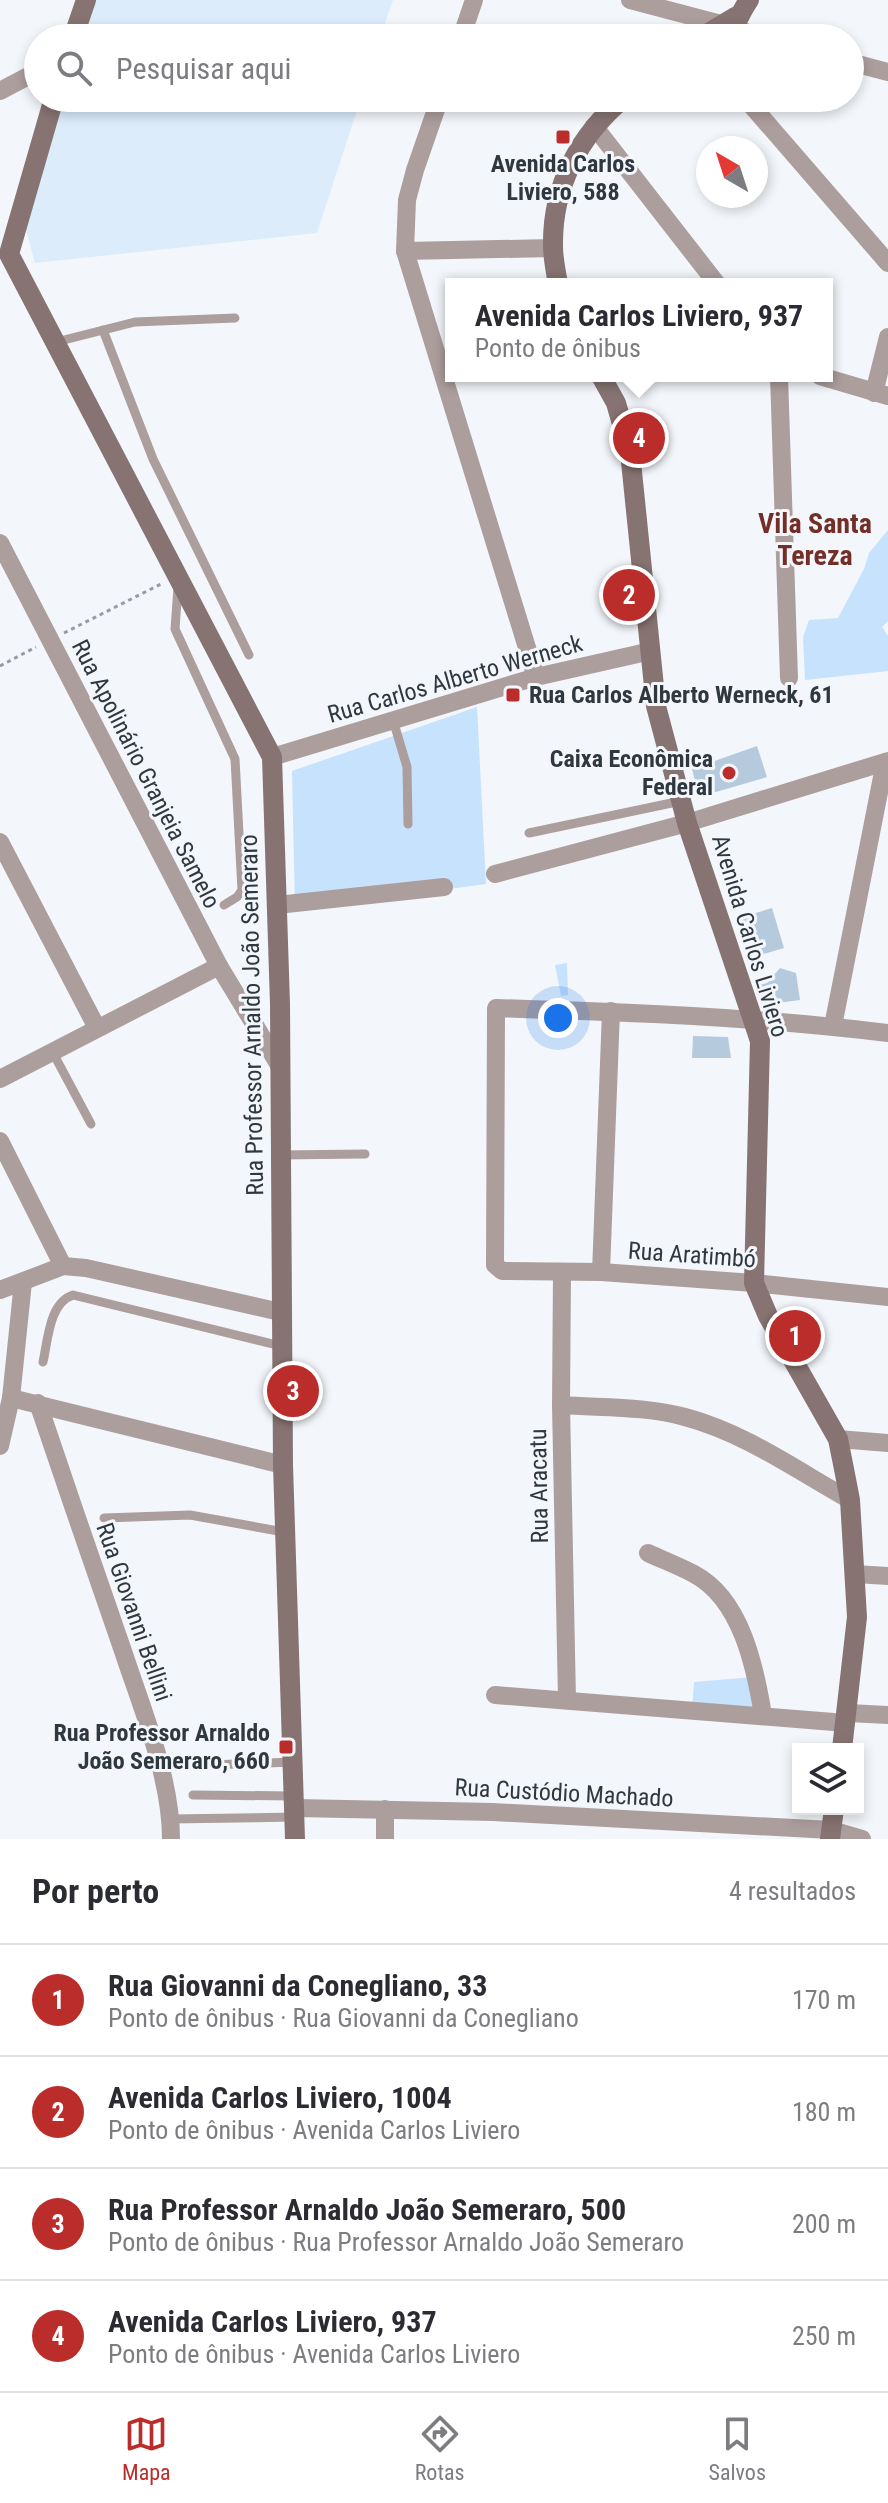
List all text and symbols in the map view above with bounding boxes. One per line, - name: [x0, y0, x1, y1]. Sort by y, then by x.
- search box: [24, 24, 864, 112]
- icon: search: [52, 46, 96, 90]
- text: Pesquisar aqui: [116, 51, 291, 86]
- marker: Avenida Carlos Liviero, 588: [554, 128, 572, 146]
- north arrow: [696, 136, 768, 208]
- place label: Avenida Carlos Liviero, 588: [491, 150, 635, 206]
- popup: [445, 278, 833, 382]
- text: Avenida Carlos Liviero, 937: [475, 298, 803, 333]
- text: Ponto de ônibus: [475, 333, 641, 363]
- pin: 4: [613, 408, 665, 468]
- district label: Vila Santa Tereza: [758, 507, 872, 572]
- pin: 2: [603, 565, 655, 625]
- street label: Rua Carlos Alberto Werneck: [324, 629, 586, 729]
- street label: Rua Apolinário Granjeia Samelo: [66, 635, 226, 913]
- place label: Rua Carlos Alberto Werneck, 61: [529, 681, 834, 709]
- marker: Rua Carlos Alberto Werneck, 61: [504, 686, 522, 704]
- place label: Caixa Econômica Federal: [550, 745, 713, 801]
- marker: Caixa Econômica Federal: [720, 764, 738, 782]
- street label: Avenida Carlos Liviero: [706, 831, 794, 1041]
- street label: Rua Professor Arnaldo João Semeraro: [235, 834, 269, 1196]
- your location: [538, 998, 578, 1038]
- street label: Rua Aratimbó: [627, 1237, 757, 1273]
- pin: 1: [769, 1306, 821, 1366]
- pin: 3: [267, 1361, 319, 1421]
- street label: Rua Aracatu: [524, 1428, 554, 1544]
- street label: Rua Giovanni Bellini: [90, 1519, 178, 1705]
- place label: Rua Professor Arnaldo João Semeraro, 660: [53, 1719, 270, 1775]
- marker: Rua Professor Arnaldo João Semeraro, 660: [277, 1738, 295, 1756]
- map controls: [792, 1743, 864, 1815]
- button: layers: [792, 1743, 864, 1815]
- street label: Rua Custódio Machado: [454, 1773, 674, 1813]
- text: Por perto: [32, 1871, 159, 1911]
- text: 4 resultados: [729, 1876, 856, 1906]
- text: Rua Giovanni da Conegliano, 33: [108, 1968, 487, 2003]
- text: 1: [51, 1985, 65, 2015]
- text: 170 m: [792, 1985, 856, 2015]
- text: Ponto de ônibus · Rua Giovanni da Conegliano: [108, 2003, 579, 2033]
- text: Avenida Carlos Liviero, 1004: [108, 2080, 452, 2115]
- text: 2: [51, 2097, 65, 2127]
- text: 180 m: [792, 2097, 856, 2127]
- text: Ponto de ônibus · Avenida Carlos Liviero: [108, 2115, 520, 2145]
- text: Rua Professor Arnaldo João Semeraro, 500: [108, 2192, 626, 2227]
- text: 3: [51, 2209, 65, 2239]
- text: 200 m: [792, 2209, 856, 2239]
- text: Ponto de ônibus · Rua Professor Arnaldo João Semeraro: [108, 2227, 684, 2257]
- text: Avenida Carlos Liviero, 937: [108, 2304, 437, 2339]
- text: 4: [51, 2321, 65, 2351]
- text: 250 m: [792, 2321, 856, 2351]
- text: Ponto de ônibus · Avenida Carlos Liviero: [108, 2339, 520, 2369]
- tab: Mapa: [122, 2412, 171, 2485]
- tab: Rotas: [415, 2412, 465, 2485]
- tab: Salvos: [709, 2412, 766, 2485]

